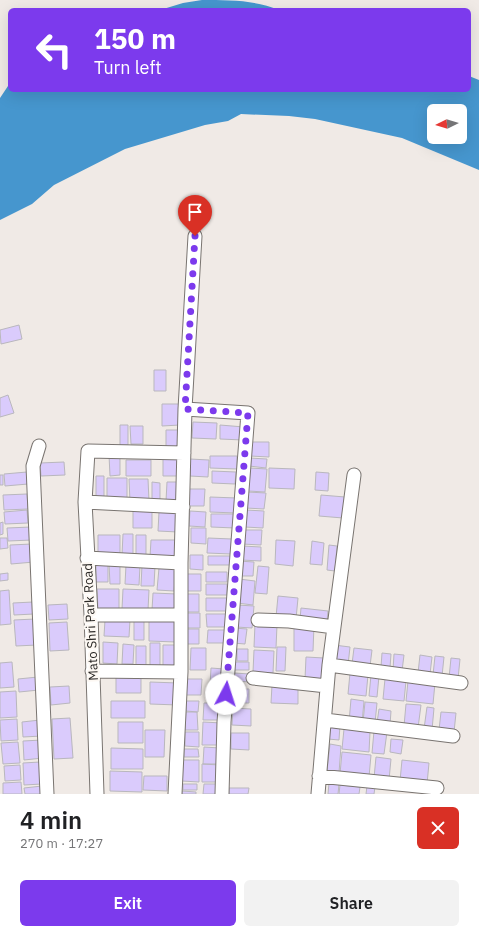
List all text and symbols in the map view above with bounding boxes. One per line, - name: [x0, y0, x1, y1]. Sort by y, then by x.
- text: 150 m: [94, 20, 176, 57]
- icon: left: [28, 24, 80, 76]
- text: Turn left: [94, 56, 162, 79]
- north arrow: [427, 104, 467, 144]
- map controls: [427, 104, 467, 144]
- pin: [178, 195, 212, 236]
- icon: arrive: [184, 201, 206, 223]
- street label: Mato Shri Park Road: [79, 563, 102, 681]
- position arrow: [205, 673, 247, 715]
- text: 4 min: [20, 804, 82, 836]
- button: close: [417, 807, 459, 849]
- text: 270 m · 17:27: [20, 835, 103, 852]
- button: Exit: [20, 880, 236, 926]
- button: Share: [244, 880, 459, 926]

